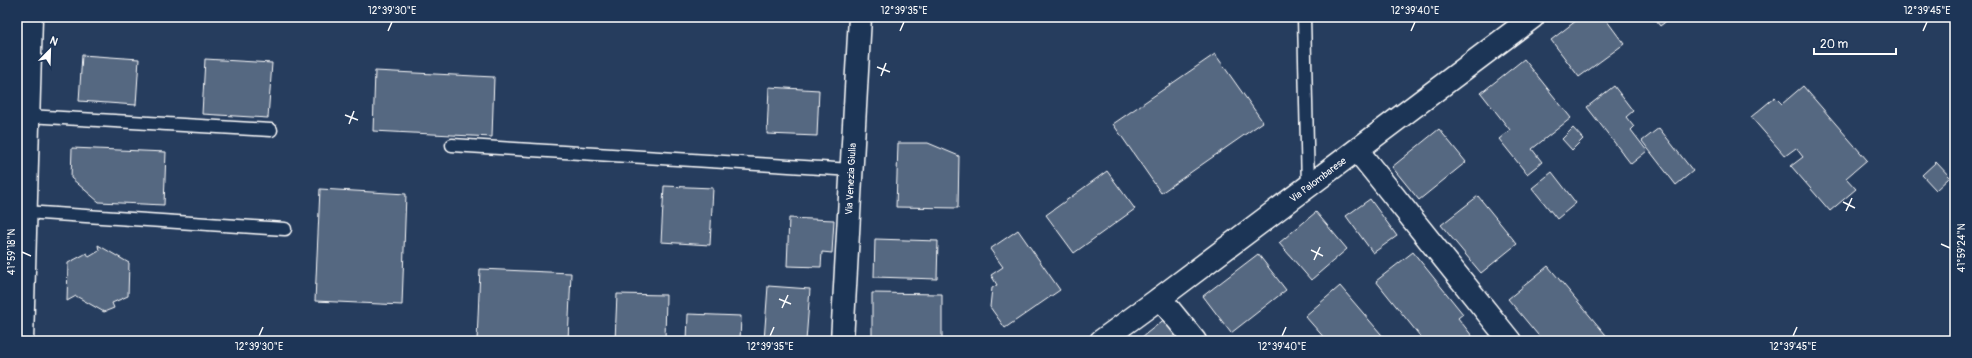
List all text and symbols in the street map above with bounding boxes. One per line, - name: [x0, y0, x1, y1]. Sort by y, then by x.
- text: 12°39'30"E: [368, 5, 416, 17]
- text: 12°39'35"E: [881, 5, 927, 17]
- text: 12°39'40"E: [1391, 5, 1439, 17]
- text: 12°39'45"E: [1903, 5, 1951, 17]
- north arrow: [30, 30, 70, 70]
- scale bar: [1814, 30, 1896, 56]
- text: N: [48, 34, 60, 49]
- text: 20 m: [1820, 37, 1849, 52]
- street label: Via Venezia Giulia: [843, 142, 859, 215]
- street label: Via Palombarese: [1287, 155, 1349, 205]
- text: 41°59'24"N: [1956, 223, 1968, 272]
- text: 41°59'18"N: [6, 229, 18, 275]
- text: 12°39'30"E: [235, 341, 283, 353]
- text: 12°39'35"E: [747, 341, 793, 353]
- text: 12°39'40"E: [1258, 341, 1306, 353]
- text: 12°39'45"E: [1769, 341, 1817, 353]

